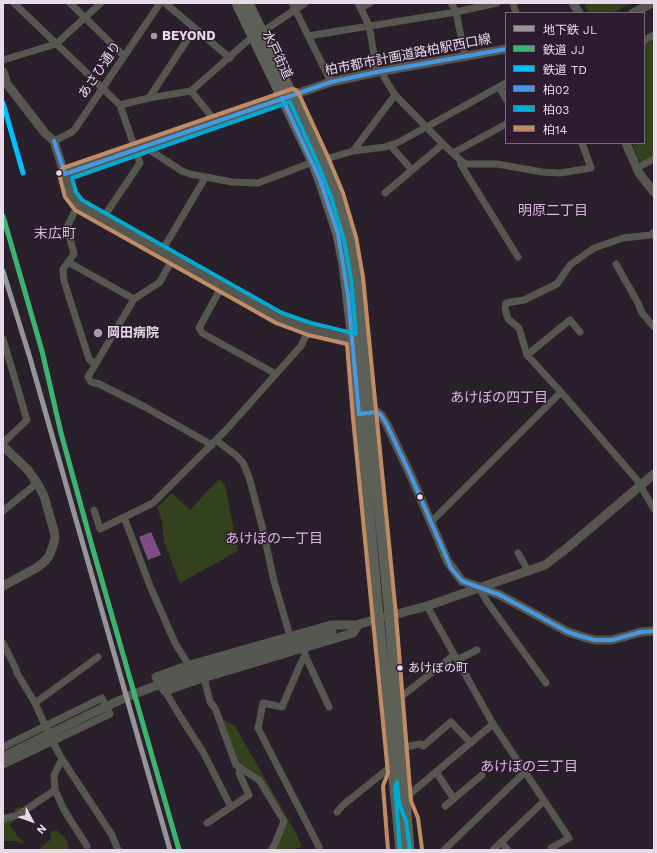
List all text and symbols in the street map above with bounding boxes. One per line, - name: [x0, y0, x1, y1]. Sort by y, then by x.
- legend: [505, 12, 645, 144]
- text: 地下鉄 JL: [543, 23, 597, 37]
- place label: BEYOND: [162, 28, 216, 44]
- street label: 水戸街道: [259, 28, 295, 82]
- marker: BEYOND: [149, 31, 159, 41]
- street label: 柏市都市計画道路柏駅西口線: [324, 31, 492, 79]
- street label: あさひ通り: [75, 39, 125, 101]
- text: 鉄道 JJ: [543, 43, 585, 57]
- text: 鉄道 TD: [543, 63, 587, 77]
- text: 柏02: [543, 83, 569, 97]
- text: 柏03: [543, 103, 569, 117]
- text: 柏14: [543, 123, 567, 137]
- unlabelled marker: [54, 168, 64, 178]
- district label: 明原二丁目: [518, 203, 588, 219]
- district label: 末広町: [34, 226, 76, 242]
- place label: 岡田病院: [107, 325, 159, 341]
- marker: 岡田病院: [92, 327, 104, 339]
- district label: あけぼの四丁目: [450, 390, 548, 406]
- unlabelled marker: [415, 492, 425, 502]
- district label: あけぼの一丁目: [225, 531, 323, 547]
- place label: あけぼの町: [408, 661, 468, 675]
- marker: あけぼの町: [395, 663, 405, 673]
- district label: あけぼの三丁目: [480, 759, 578, 775]
- north arrow: [12, 801, 52, 841]
- text: N: [34, 822, 49, 837]

